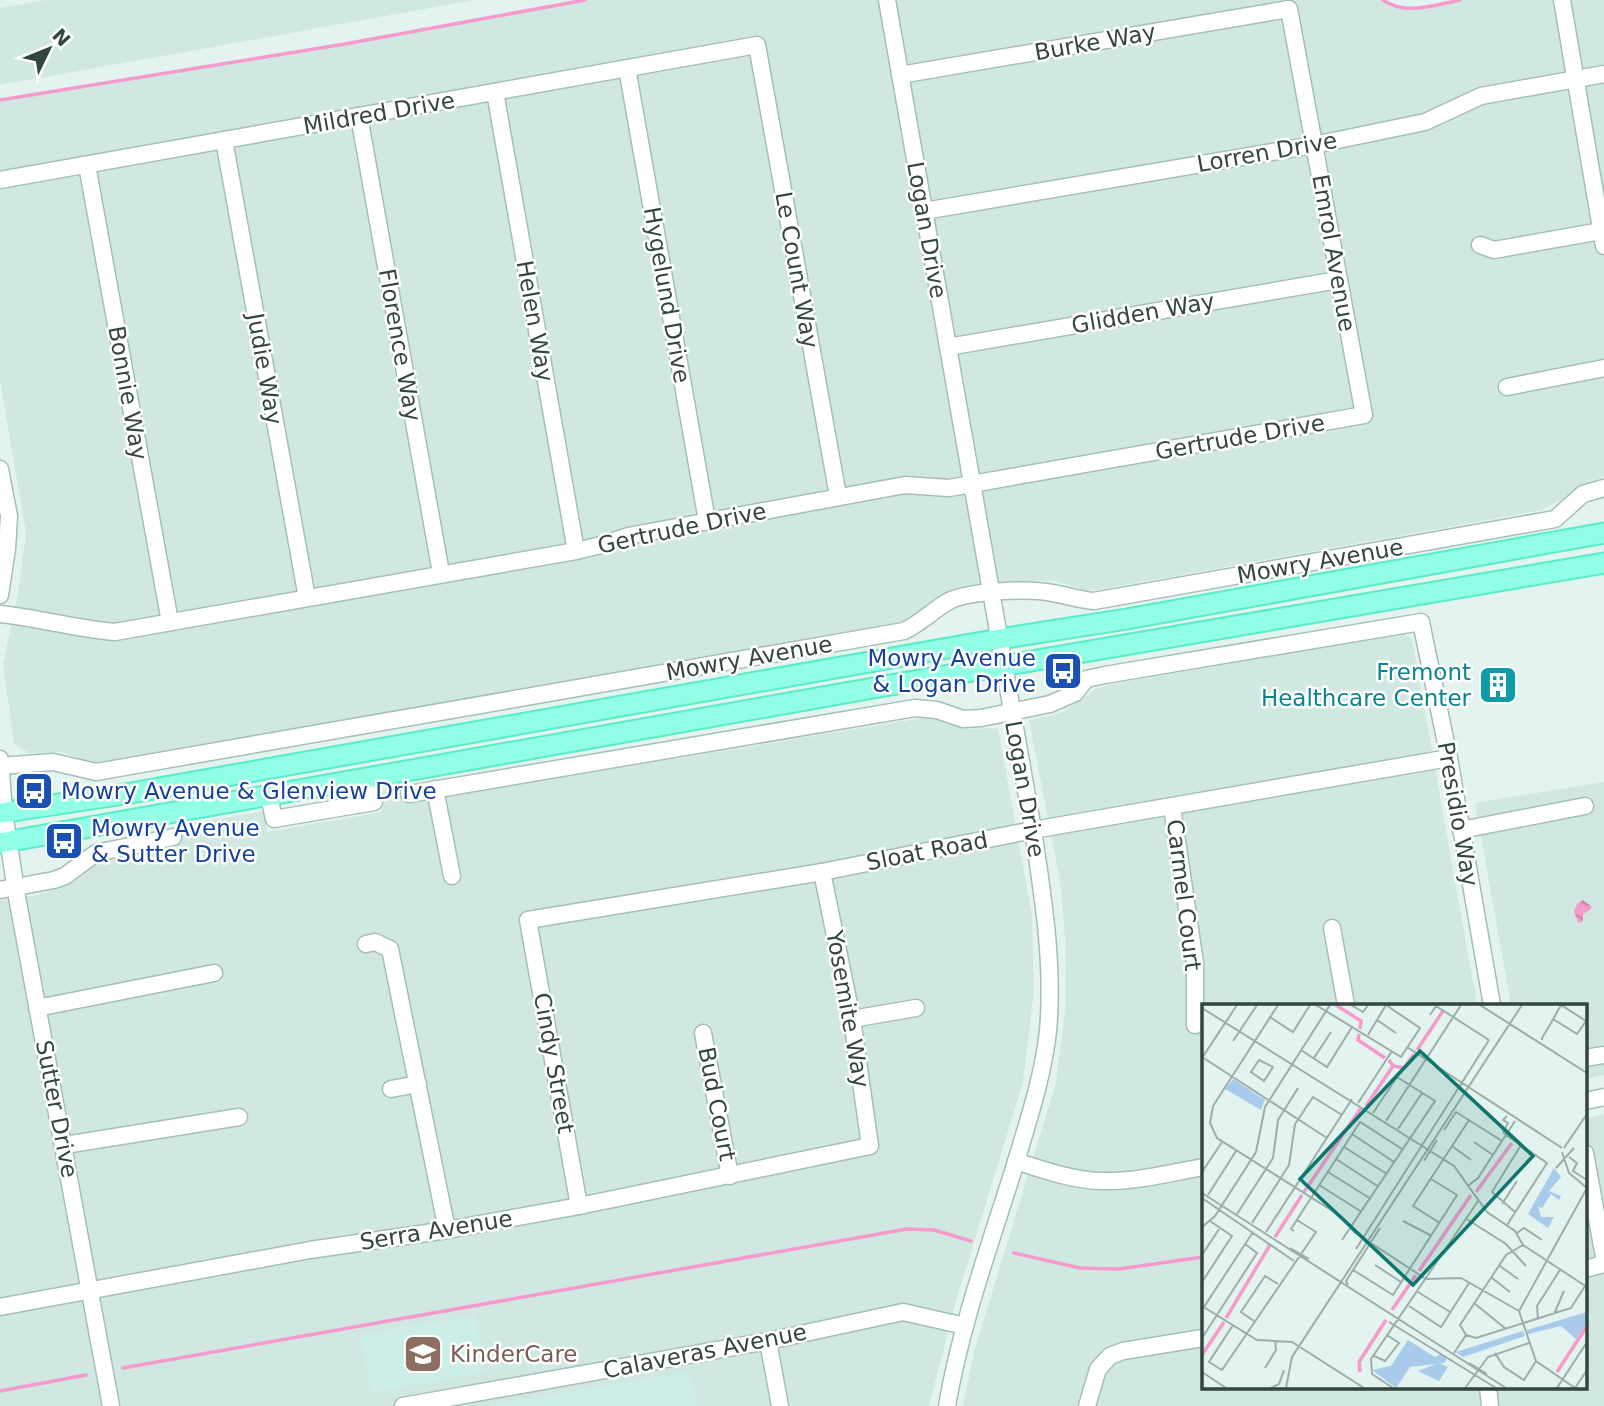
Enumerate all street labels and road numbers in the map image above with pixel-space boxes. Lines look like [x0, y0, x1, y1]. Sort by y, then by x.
street label: Burke Way [1032, 19, 1158, 65]
street label: Mildred Drive [301, 87, 457, 139]
street label: Lorren Drive [1195, 127, 1339, 177]
street label: Logan Drive [902, 160, 952, 300]
street label: Emrol Avenue [1307, 172, 1361, 334]
street label: Le Count Way [770, 190, 824, 350]
street label: Hygelund Drive [639, 205, 695, 385]
street label: Helen Way [512, 258, 558, 384]
street label: Florence Way [374, 267, 426, 423]
street label: Glidden Way [1069, 288, 1217, 338]
street label: Judie Way [242, 309, 288, 427]
street label: Bonnie Way [103, 324, 153, 462]
street label: Gertrude Drive [1153, 409, 1327, 465]
street label: Gertrude Drive [595, 497, 769, 559]
street label: Mowry Avenue [1235, 534, 1405, 588]
street label: Mowry Avenue [664, 631, 834, 685]
street label: Logan Drive [1000, 719, 1050, 859]
street label: Presidio Way [1432, 740, 1484, 888]
street label: Carmel Court [1162, 818, 1206, 972]
street label: Sloat Road [864, 826, 990, 876]
street label: Yosemite Way [821, 927, 875, 1090]
street label: Cindy Street [529, 991, 579, 1135]
street label: Sutter Drive [31, 1038, 83, 1180]
street label: Bud Court [693, 1045, 741, 1163]
street label: Serra Avenue [358, 1205, 514, 1255]
street label: Calaveras Avenue [601, 1319, 809, 1383]

